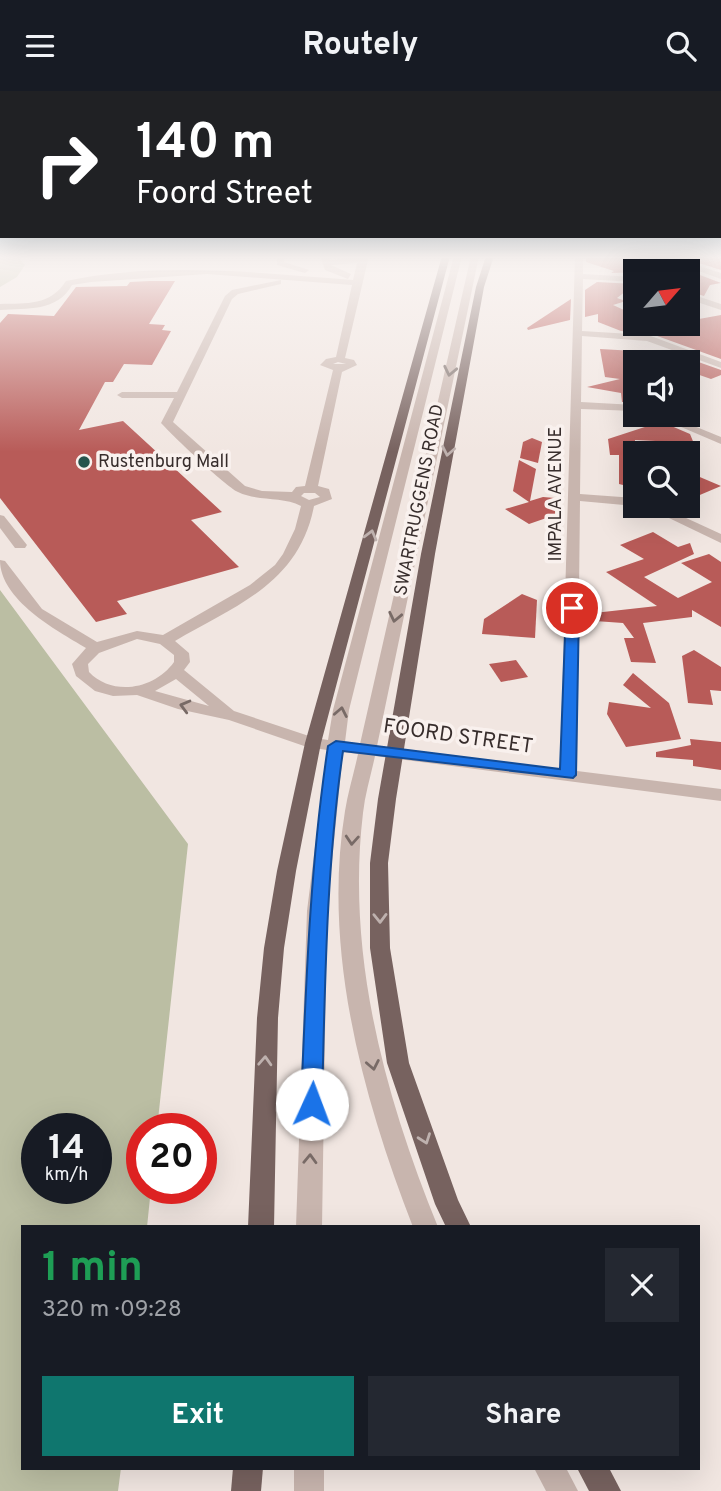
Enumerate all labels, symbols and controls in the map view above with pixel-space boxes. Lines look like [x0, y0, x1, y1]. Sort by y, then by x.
text: Routely [303, 26, 418, 66]
icon: menu [21, 27, 59, 65]
icon: search [662, 27, 700, 65]
text: 140 m [136, 114, 275, 176]
icon: right [21, 119, 112, 210]
text: Foord Street [136, 175, 313, 215]
north arrow [623, 259, 700, 336]
map controls [623, 259, 700, 518]
button: sound [623, 350, 700, 427]
one-way arrow [443, 365, 458, 377]
street label: SWARTRUGGENS ROAD [390, 402, 450, 598]
street label: IMPALA AVENUE [545, 427, 568, 561]
button: search [623, 441, 700, 518]
one-way arrow [442, 445, 457, 457]
place label: Rustenburg Mall [98, 451, 229, 474]
marker: Rustenburg Mall [76, 454, 92, 470]
one-way arrow [362, 529, 377, 541]
pin [542, 578, 602, 638]
icon: arrive [553, 589, 591, 627]
one-way arrow [389, 611, 404, 623]
one-way arrow [179, 699, 191, 714]
one-way arrow [333, 706, 348, 718]
street label: FOORD STREET [381, 713, 535, 761]
one-way arrow [345, 835, 360, 846]
one-way arrow [372, 913, 387, 924]
one-way arrow [257, 1055, 272, 1066]
one-way arrow [364, 1059, 379, 1071]
position arrow [275, 1067, 349, 1141]
speed limit sign: 20 [126, 1113, 217, 1204]
text: 14 [48, 1127, 85, 1171]
one-way arrow [416, 1133, 430, 1145]
one-way arrow [303, 1153, 318, 1164]
text: km/h [45, 1164, 88, 1187]
text: 1 min [42, 1243, 143, 1296]
button: close [605, 1248, 679, 1322]
text: 320 m · 09:28 [42, 1296, 182, 1325]
button: Exit [42, 1376, 354, 1456]
button: Share [368, 1376, 679, 1456]

